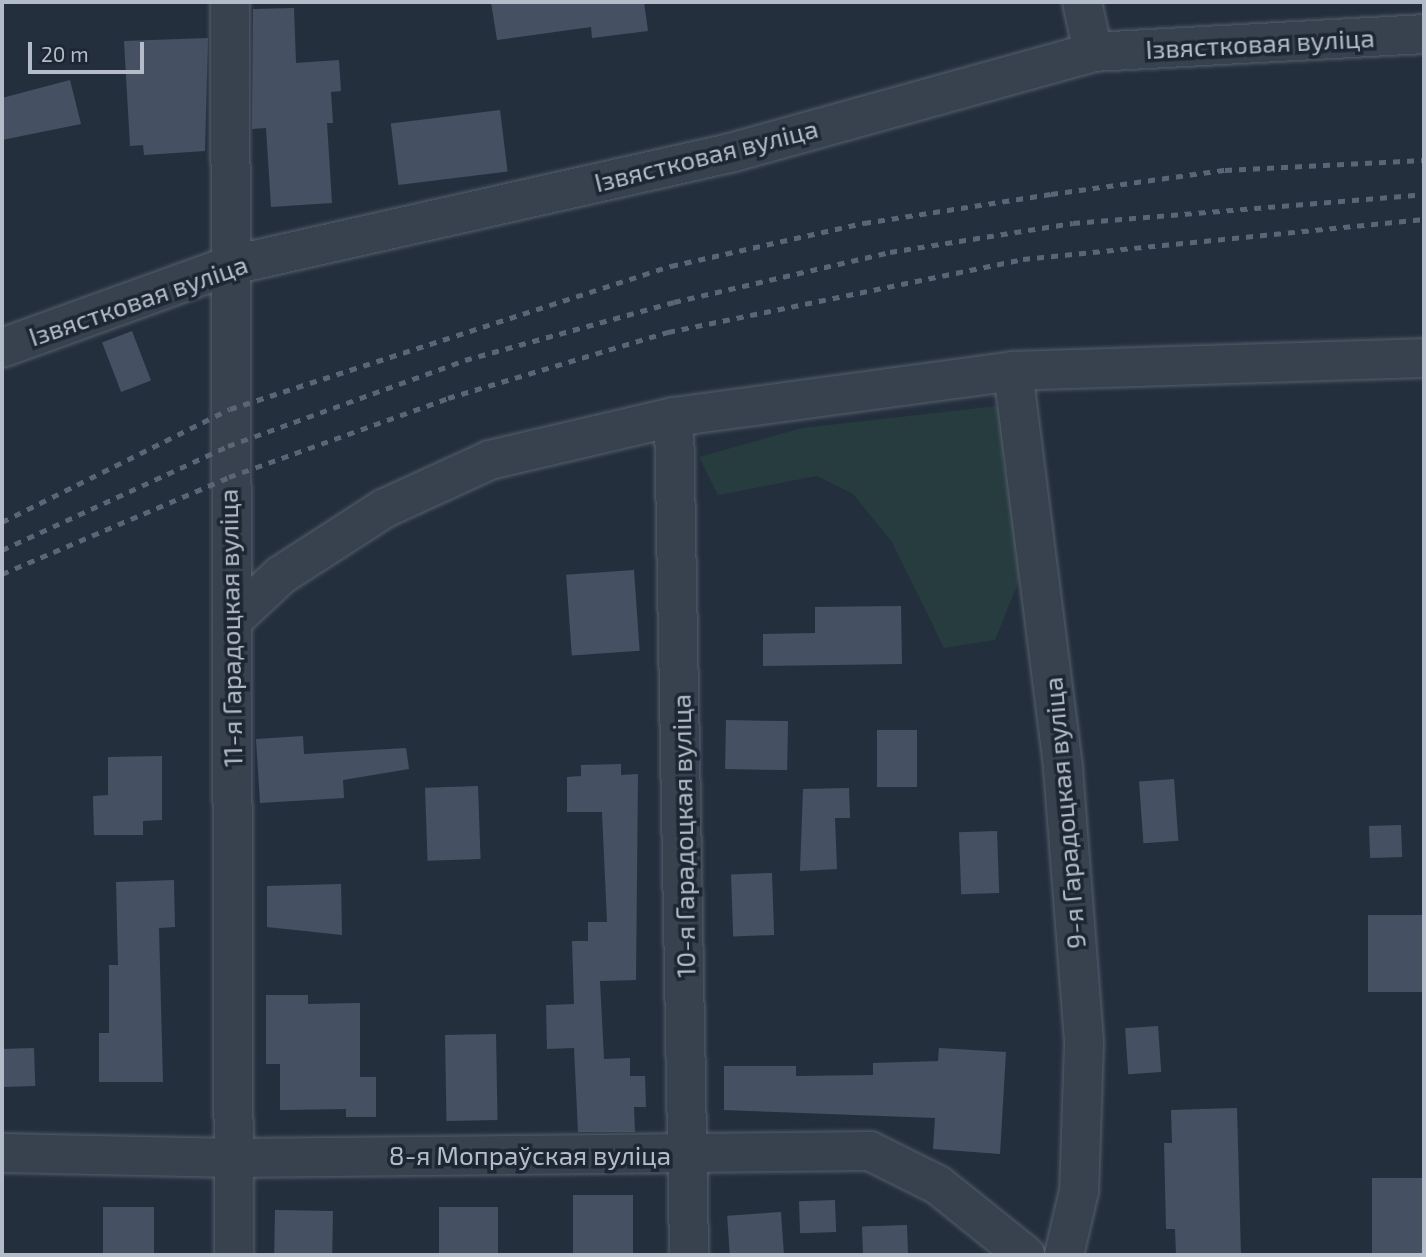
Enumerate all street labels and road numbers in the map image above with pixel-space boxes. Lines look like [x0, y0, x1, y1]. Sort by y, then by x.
street label: Ізвястковая вуліца [1145, 21, 1375, 65]
street label: Ізвястковая вуліца [591, 112, 821, 198]
street label: Ізвястковая вуліца [25, 248, 251, 352]
street label: 11-я Гарадоцкая вуліца [212, 489, 248, 767]
street label: 9-я Гарадоцкая вуліца [1037, 676, 1091, 950]
street label: 10-я Гарадоцкая вуліца [665, 694, 701, 978]
street label: 8-я Мопраўская вуліца [389, 1139, 671, 1171]

